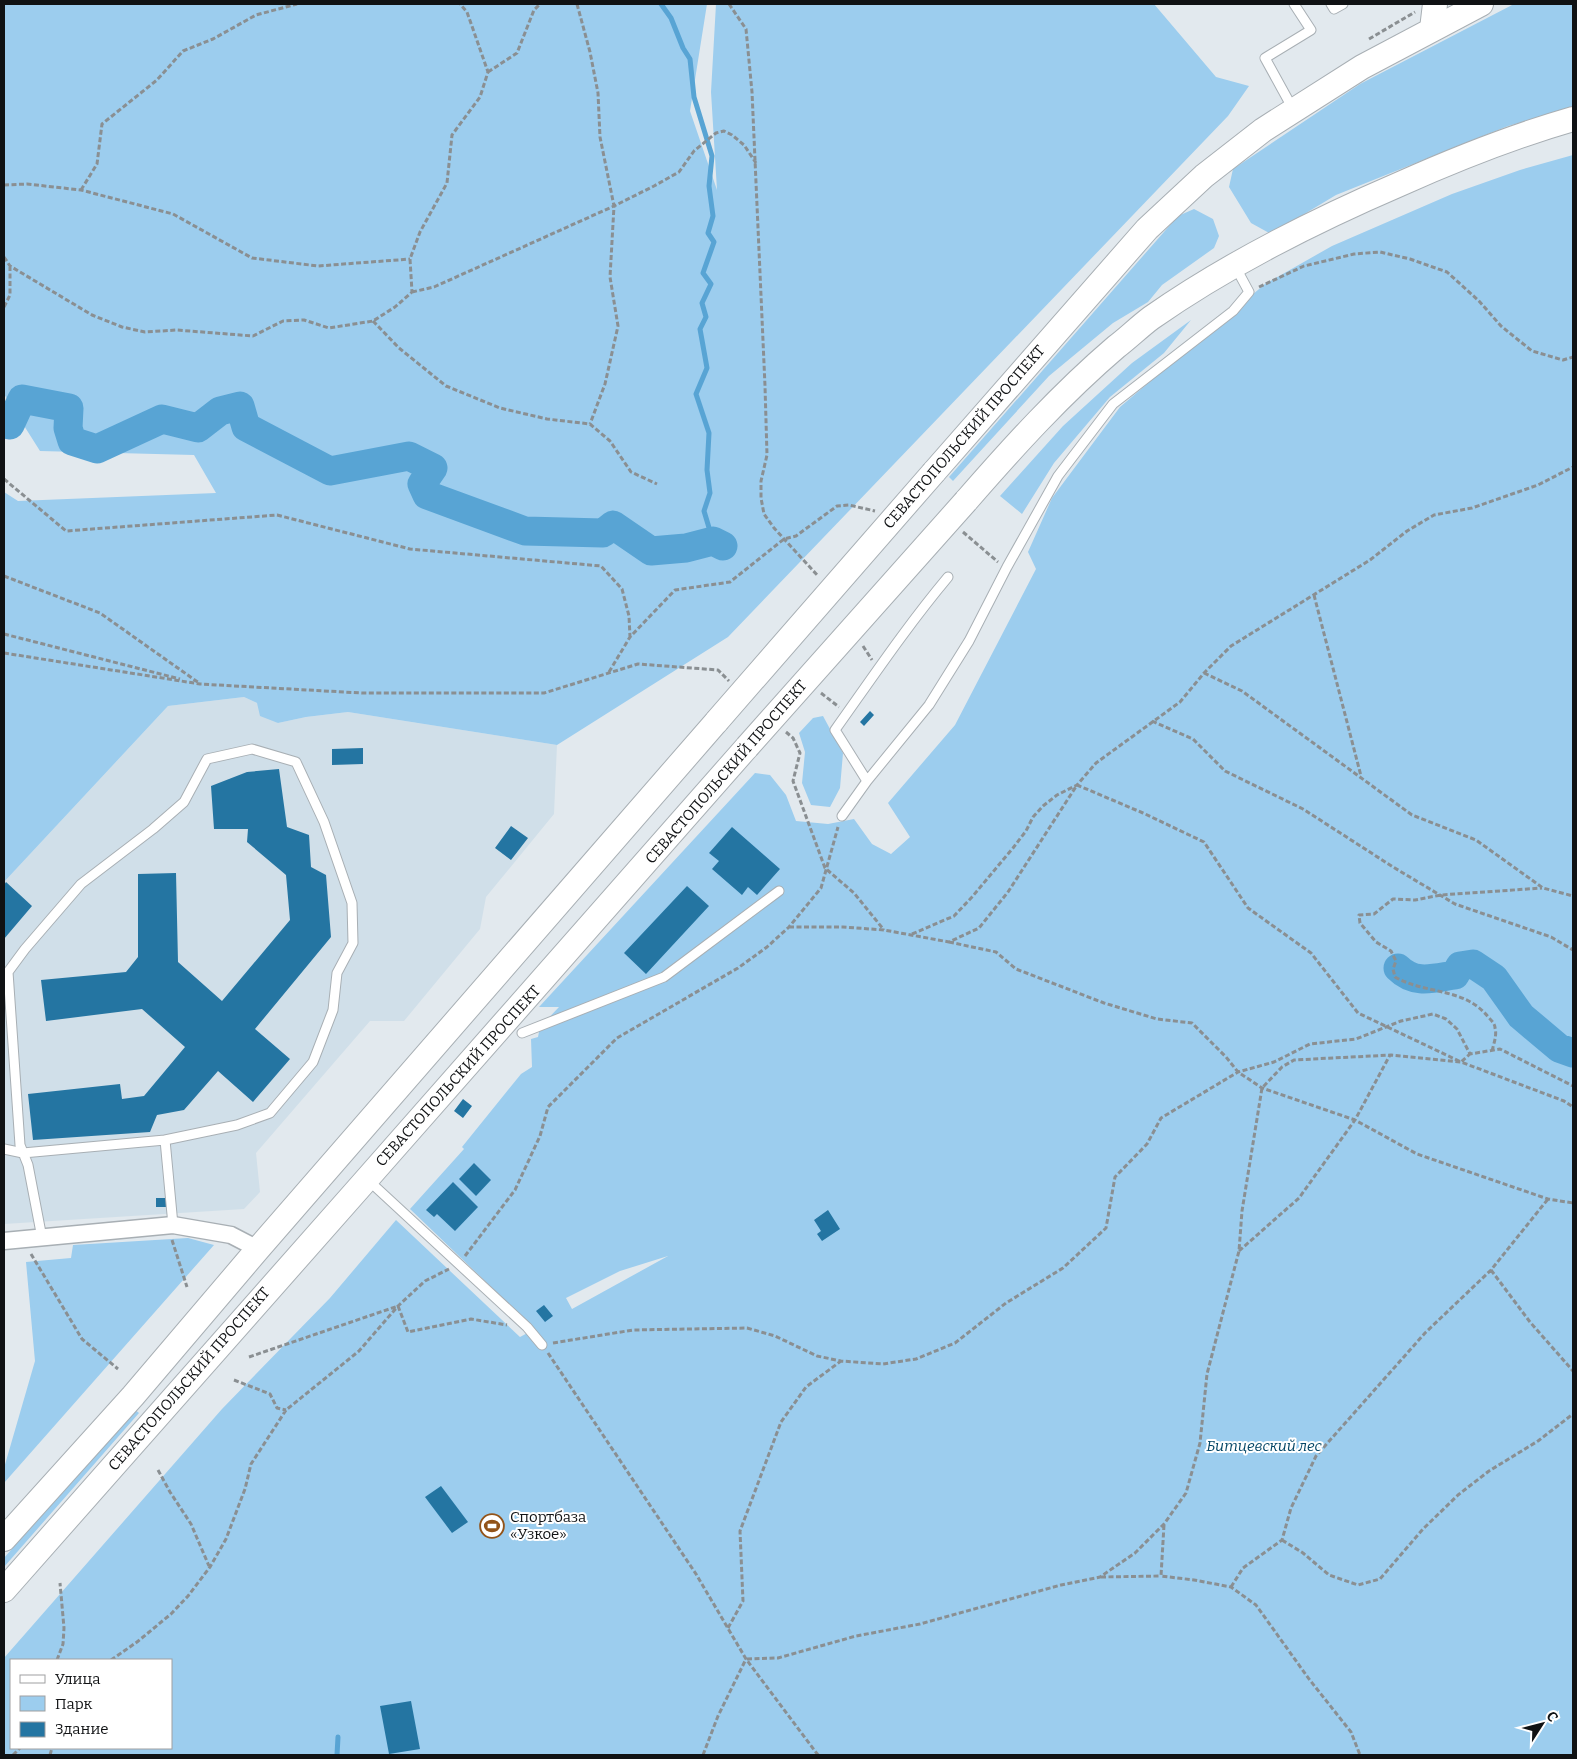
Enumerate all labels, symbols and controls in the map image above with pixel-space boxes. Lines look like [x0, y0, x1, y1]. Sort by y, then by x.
street label: СЕВАСТОПОЛЬСКИЙ ПРОСПЕКТ [879, 341, 1049, 532]
street label: СЕВАСТОПОЛЬСКИЙ ПРОСПЕКТ [641, 676, 811, 867]
street label: СЕВАСТОПОЛЬСКИЙ ПРОСПЕКТ [372, 982, 544, 1170]
street label: СЕВАСТОПОЛЬСКИЙ ПРОСПЕКТ [104, 1283, 274, 1474]
park label: Битцевский лес [1206, 1437, 1323, 1455]
place label: Спортбаза «Узкое» [510, 1508, 586, 1543]
sports icon: Спортбаза «Узкое» [479, 1513, 505, 1539]
legend [10, 1659, 172, 1749]
text: Улица [55, 1670, 101, 1688]
text: Парк [55, 1695, 93, 1713]
north arrow [1517, 1699, 1567, 1749]
text: С [1543, 1708, 1562, 1725]
text: Здание [55, 1720, 109, 1738]

